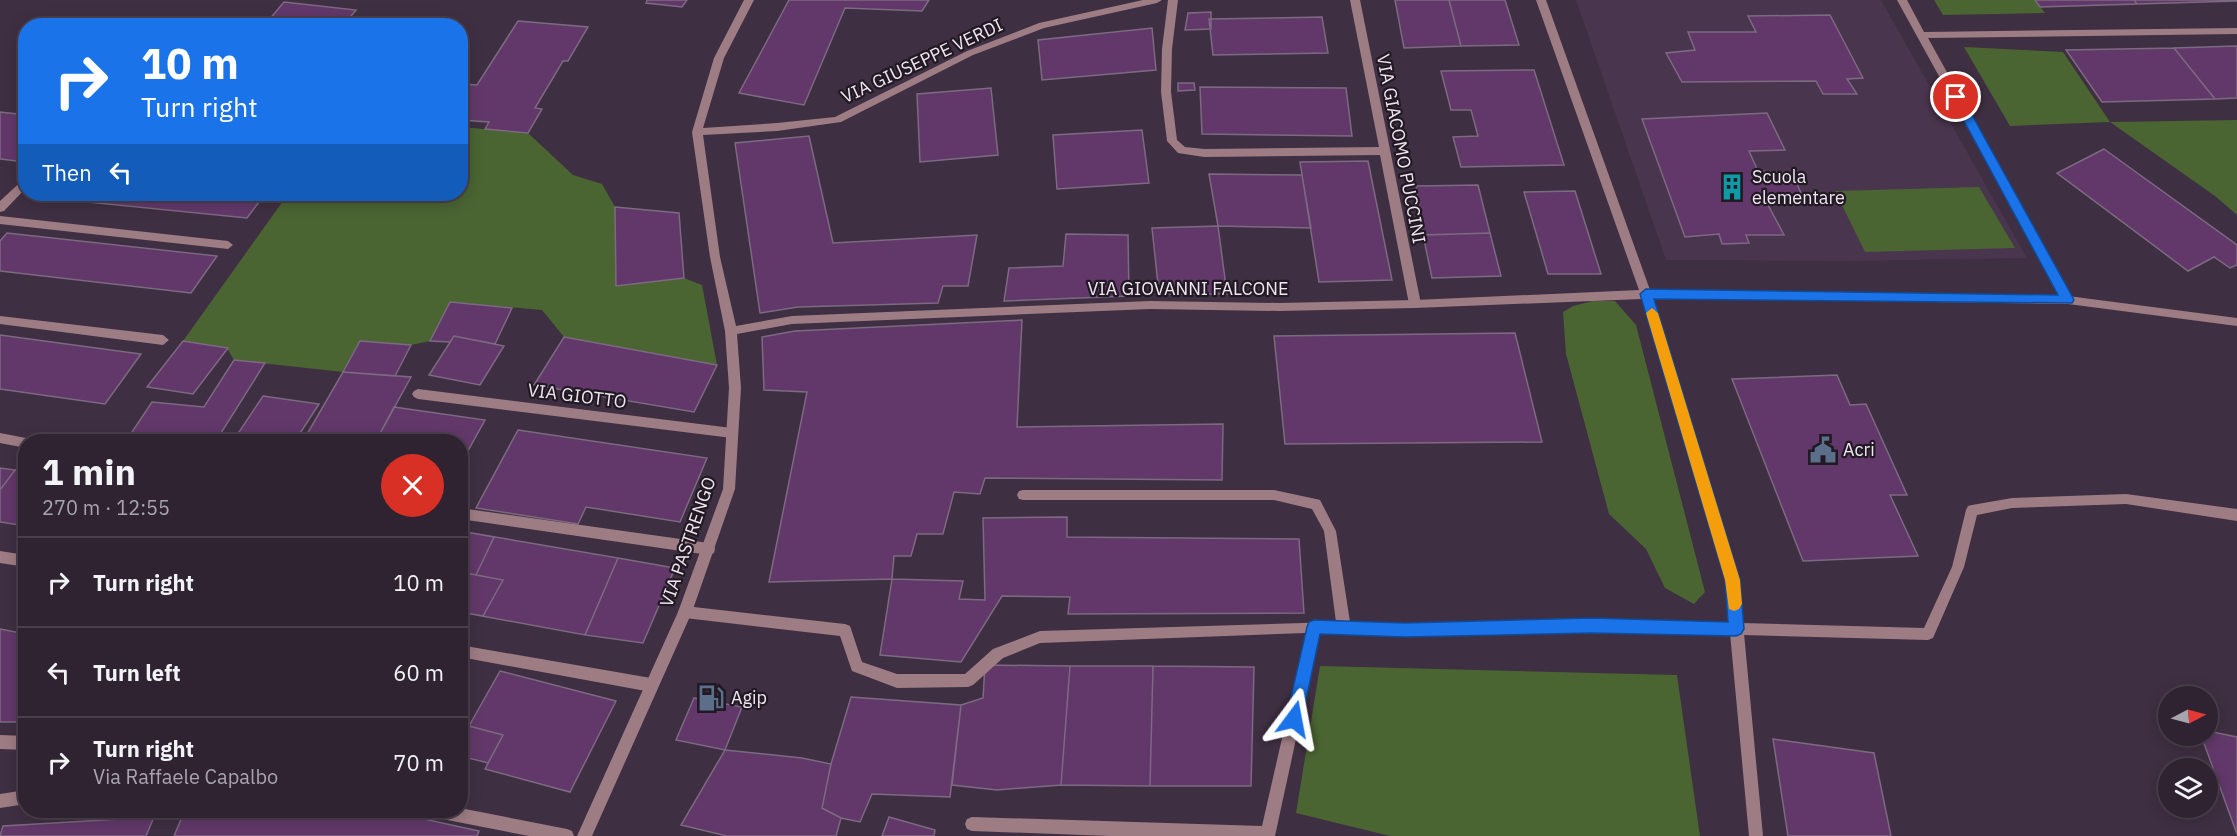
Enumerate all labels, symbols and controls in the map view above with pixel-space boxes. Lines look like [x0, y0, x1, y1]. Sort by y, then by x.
street label: VIA GIUSEPPE VERDI [837, 13, 1006, 108]
text: 10 m [141, 36, 239, 91]
icon: right [42, 42, 120, 120]
street label: VIA GIACOMO PUCCINI [1372, 52, 1431, 246]
pin [1930, 71, 1981, 122]
icon: arrive [1939, 80, 1972, 113]
text: Turn right [141, 89, 258, 124]
icon: left [104, 156, 137, 189]
text: Then [42, 158, 92, 187]
place label: Scuola elementare [1752, 165, 1845, 209]
building icon: Scuola elementare [1717, 172, 1747, 202]
street label: VIA GIOVANNI FALCONE [1087, 277, 1289, 300]
street label: VIA GIOTTO [526, 378, 628, 413]
public building icon: Acri [1808, 435, 1838, 465]
place label: Acri [1843, 438, 1875, 461]
text: 1 min [42, 448, 136, 495]
button: close [381, 454, 444, 517]
street label: VIA PASTRENGO [654, 474, 721, 610]
text: 270 m · 12:55 [42, 494, 170, 521]
icon: right [42, 566, 75, 599]
text: Turn right [93, 568, 194, 597]
text: 10 m [393, 568, 444, 597]
icon: left [42, 656, 75, 689]
text: Turn left [93, 658, 181, 687]
text: 60 m [393, 658, 444, 687]
fuel station icon: Agip [696, 683, 726, 713]
place label: Agip [731, 686, 767, 709]
north arrow [2158, 686, 2218, 746]
map controls [2158, 686, 2218, 818]
position arrow [1262, 687, 1326, 751]
text: Turn right [93, 734, 194, 763]
icon: right [42, 746, 75, 779]
text: 70 m [393, 748, 444, 777]
button: layers [2158, 758, 2218, 818]
text: Via Raffaele Capalbo [93, 763, 278, 790]

